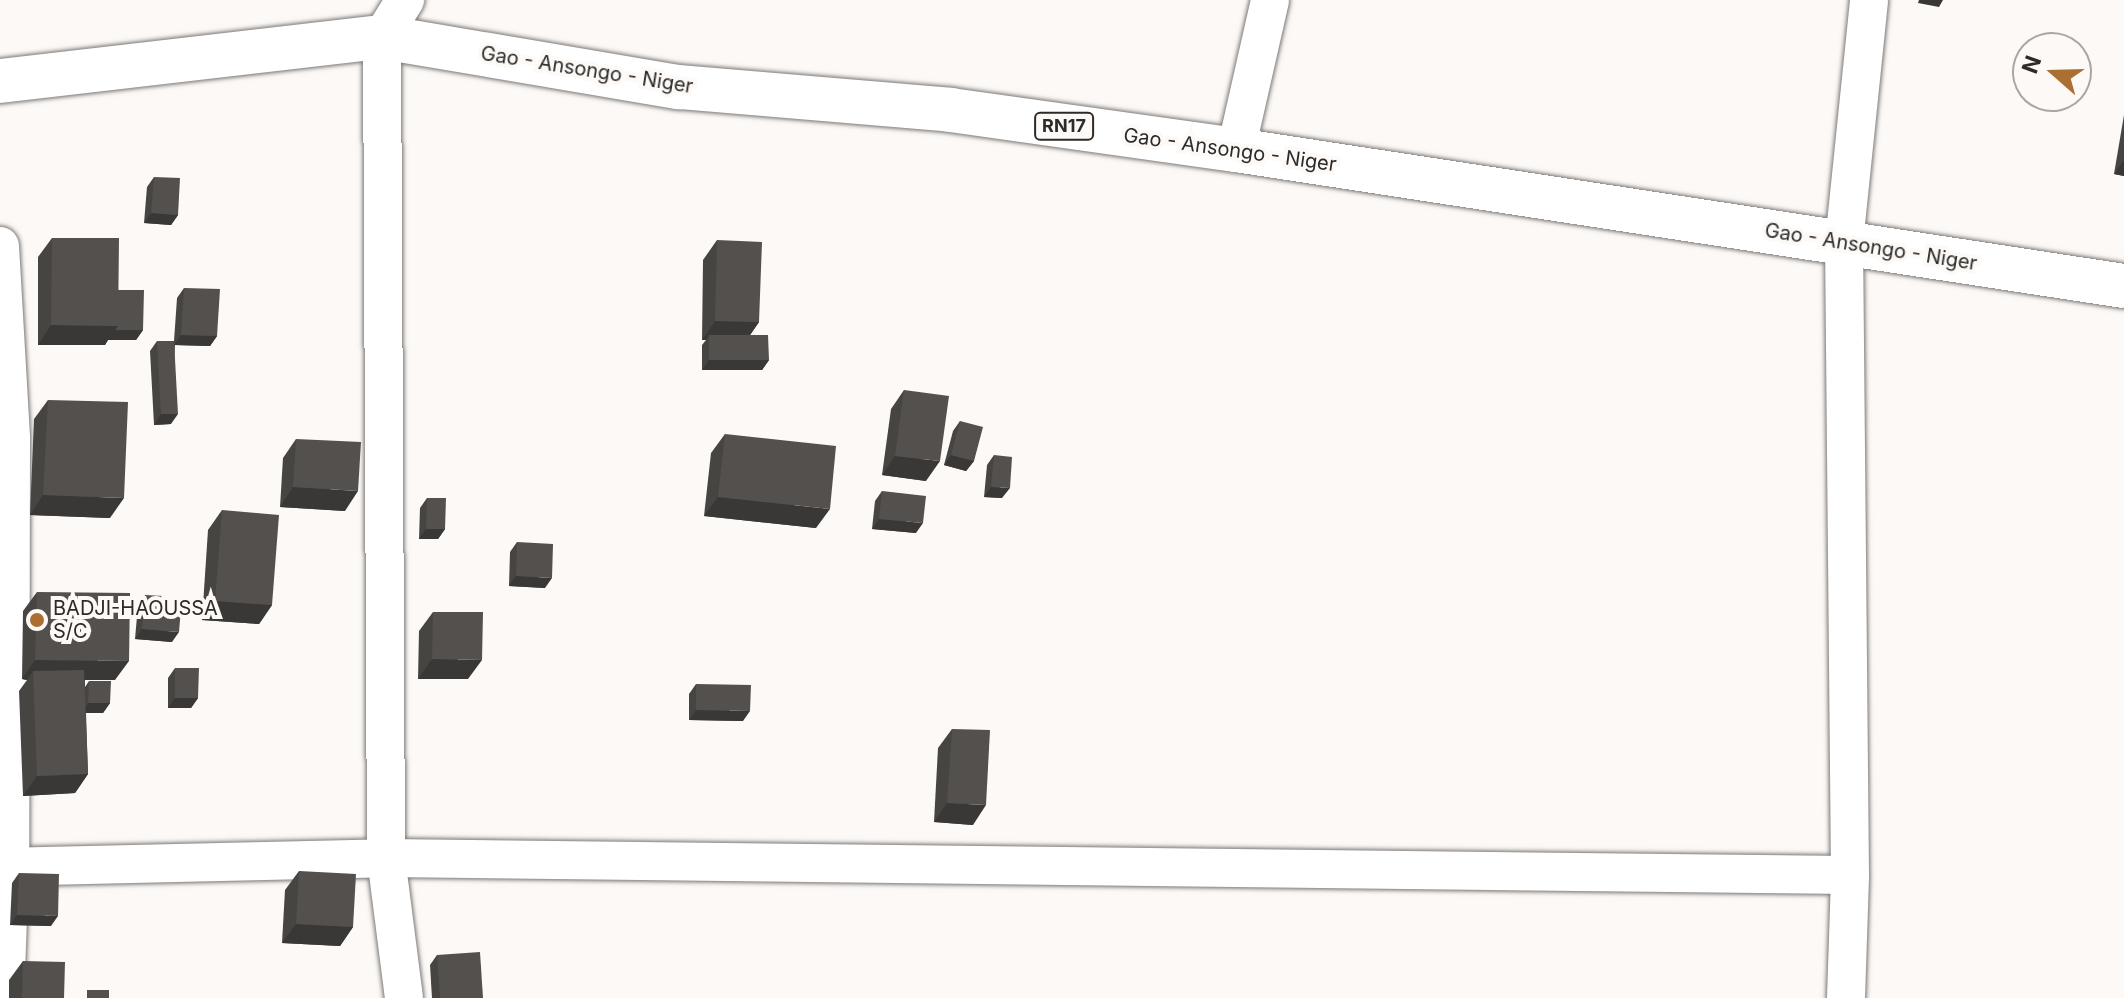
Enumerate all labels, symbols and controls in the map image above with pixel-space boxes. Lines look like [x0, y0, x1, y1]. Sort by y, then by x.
north arrow [2012, 32, 2092, 112]
street label: Gao - Ansongo - Niger [479, 41, 695, 99]
text: N [2016, 52, 2046, 77]
road number: RN17 [1034, 112, 1094, 140]
street label: Gao - Ansongo - Niger [1122, 123, 1338, 177]
street label: Gao - Ansongo - Niger [1763, 218, 1979, 276]
place label: BADJI-HAOUSSA S/C [53, 596, 218, 643]
marker: BADJI-HAOUSSA S/C [28, 611, 46, 629]

